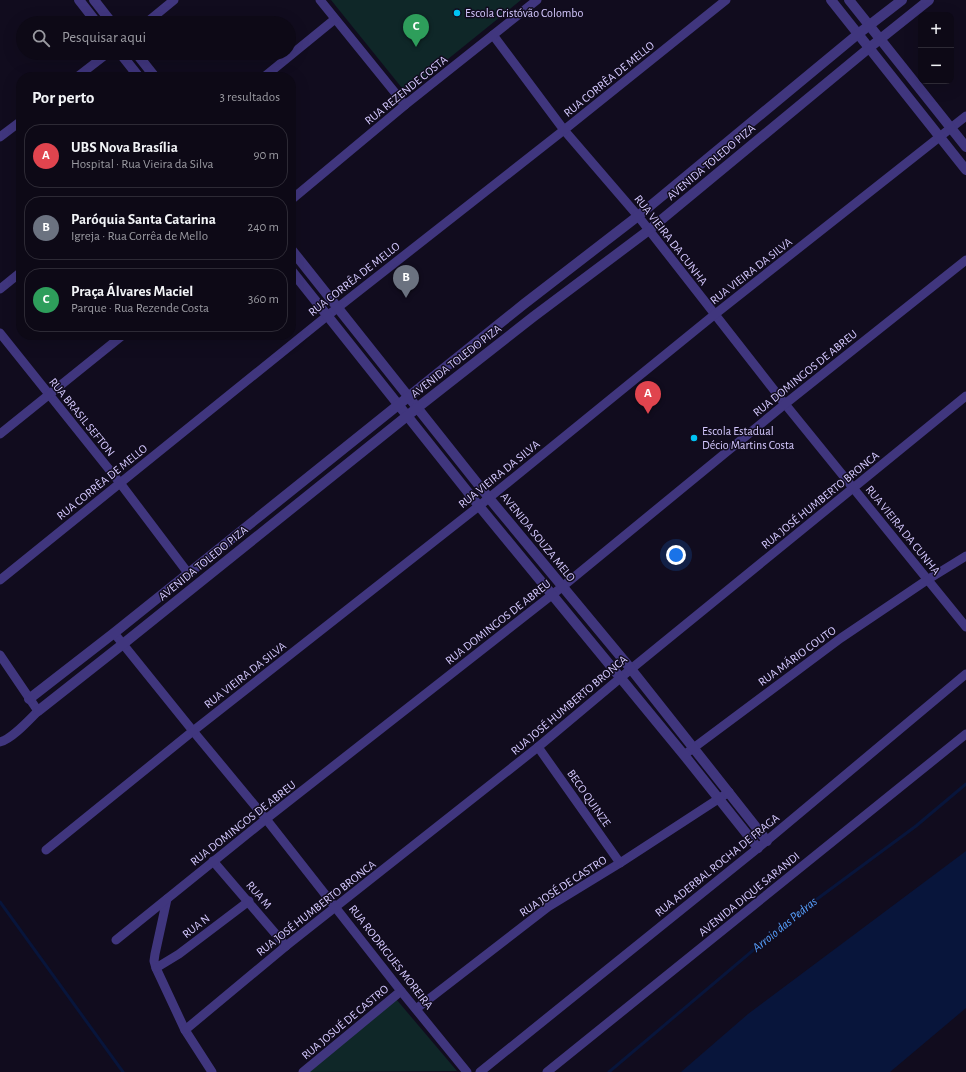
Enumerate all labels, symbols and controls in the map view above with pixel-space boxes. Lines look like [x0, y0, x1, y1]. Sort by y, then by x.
place label: Escola Cristóvão Colombo [465, 7, 584, 19]
marker: Escola Cristóvão Colombo [452, 8, 462, 18]
map controls [918, 12, 954, 84]
button: + [918, 12, 954, 48]
pin: C [403, 14, 429, 47]
search box [16, 16, 296, 60]
icon: search [30, 27, 52, 49]
text: Pesquisar aqui [62, 30, 146, 45]
street label: RUA CORRÊA DE MELLO [561, 38, 657, 119]
button: − [918, 48, 954, 84]
street label: RUA REZENDE COSTA [362, 53, 450, 127]
text: Por perto [32, 89, 95, 106]
text: 3 resultados [220, 91, 280, 104]
street label: AVENIDA TOLEDO PIZA [665, 122, 757, 202]
text: UBS Nova Brasília [71, 140, 178, 155]
text: A [42, 149, 50, 162]
text: 90 m [253, 149, 279, 162]
text: Hospital · Rua Vieira da Silva [71, 158, 213, 171]
street label: RUA VIEIRA DA CUNHA [632, 193, 710, 287]
text: Paróquia Santa Catarina [71, 212, 216, 227]
text: B [42, 221, 50, 234]
text: 240 m [247, 221, 279, 234]
text: Igreja · Rua Corrêa de Mello [71, 230, 208, 243]
street label: RUA VIEIRA DA SILVA [708, 235, 794, 307]
street label: RUA CORRÊA DE MELLO [305, 239, 402, 318]
pin: B [393, 265, 419, 298]
text: Praça Álvares Maciel [71, 284, 193, 299]
text: C [43, 293, 49, 306]
text: 360 m [248, 293, 279, 306]
text: Parque · Rua Rezende Costa [71, 302, 209, 315]
street label: AVENIDA TOLEDO PIZA [409, 322, 503, 400]
street label: RUA DOMINGOS DE ABREU [751, 327, 859, 419]
street label: RUA BRASIL SEFTON [47, 376, 117, 458]
pin: A [635, 381, 661, 414]
place label: Escola Estadual Décio Martins Costa [702, 425, 795, 451]
marker: Escola Estadual Décio Martins Costa [689, 433, 699, 443]
street label: RUA VIEIRA DA SILVA [456, 438, 542, 510]
street label: RUA CORRÊA DE MELLO [54, 441, 150, 522]
street label: RUA JOSÉ HUMBERTO BRONCA [758, 448, 881, 551]
street label: RUA VIEIRA DA CUNHA [863, 483, 943, 577]
street label: AVENIDA SOUZA MELO [499, 490, 578, 584]
street label: AVENIDA TOLEDO PIZA [156, 523, 250, 603]
your location [666, 545, 686, 565]
street label: RUA DOMINGOS DE ABREU [443, 577, 553, 667]
street label: RUA MÁRIO COUTO [755, 623, 838, 688]
street label: RUA VIEIRA DA SILVA [202, 639, 288, 711]
street label: RUA JOSÉ HUMBERTO BRONCA [508, 652, 629, 757]
street label: BECO QUINZE [564, 767, 613, 829]
street label: RUA DOMINGOS DE ABREU [188, 778, 298, 868]
street label: RUA ADERBAL ROCHA DE FRAGA [653, 811, 781, 919]
street label: AVENIDA DIQUE SARANDI [696, 850, 802, 939]
street label: RUA JOSÉ DE CASTRO [517, 852, 609, 919]
street label: RUA JOSÉ HUMBERTO BRONCA [254, 857, 378, 958]
street label: RUA M [244, 879, 274, 911]
water label: Arroio das Pedras [749, 895, 820, 956]
street label: RUA RODRIGUES MOREIRA [347, 903, 435, 1011]
street label: RUA N [180, 912, 212, 940]
street label: RUA JOSUÉ DE CASTRO [299, 981, 391, 1062]

